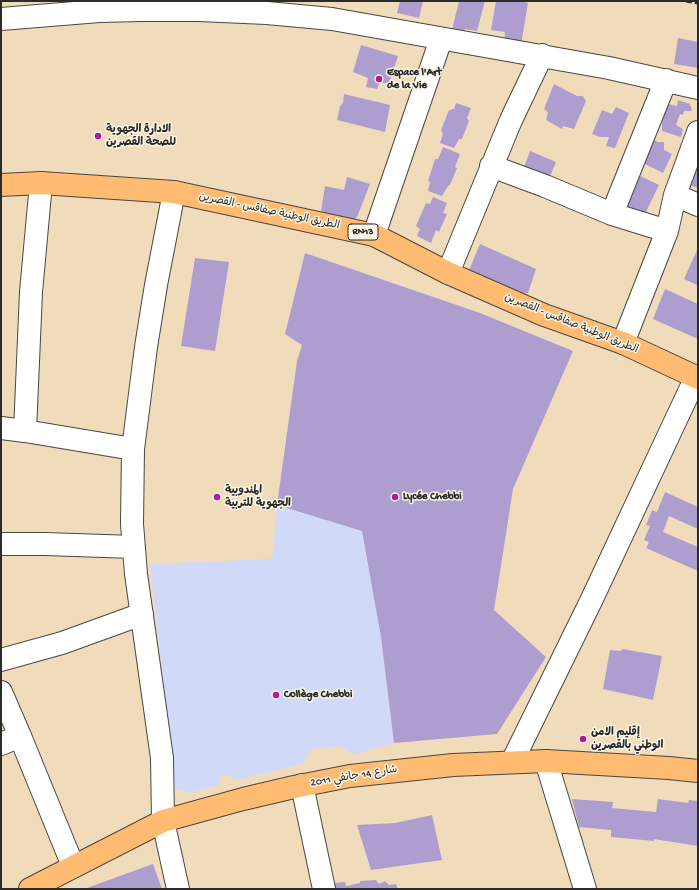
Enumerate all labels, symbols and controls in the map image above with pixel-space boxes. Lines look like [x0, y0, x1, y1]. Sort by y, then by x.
place label: Espace l'Art de la Vie [387, 66, 442, 92]
marker: Espace l'Art de la Vie [374, 74, 384, 84]
place label: الادارة الجهوية للصحة القصرين [106, 123, 176, 149]
marker: الادارة الجهوية للصحة القصرين [93, 131, 103, 141]
street label: الطريق الوطنية صفاقس - القصرين [197, 191, 341, 233]
road number: RN13 [348, 224, 378, 240]
street label: الطريق الوطنية صفاقس - القصرين [502, 291, 640, 357]
place label: المندوبية الجهوية للتربية [225, 484, 291, 510]
place label: Lycée Chebbi [403, 490, 462, 504]
marker: المندوبية الجهوية للتربية [212, 492, 222, 502]
marker: Lycée Chebbi [390, 492, 400, 502]
place label: Collège Chebbi [284, 688, 352, 702]
marker: Collège Chebbi [271, 690, 281, 700]
place label: إقليم الامن الوطني بالقصرين [591, 726, 663, 752]
marker: إقليم الامن الوطني بالقصرين [578, 734, 588, 744]
street label: شارع 14 جانفي 2011 [310, 764, 398, 790]

